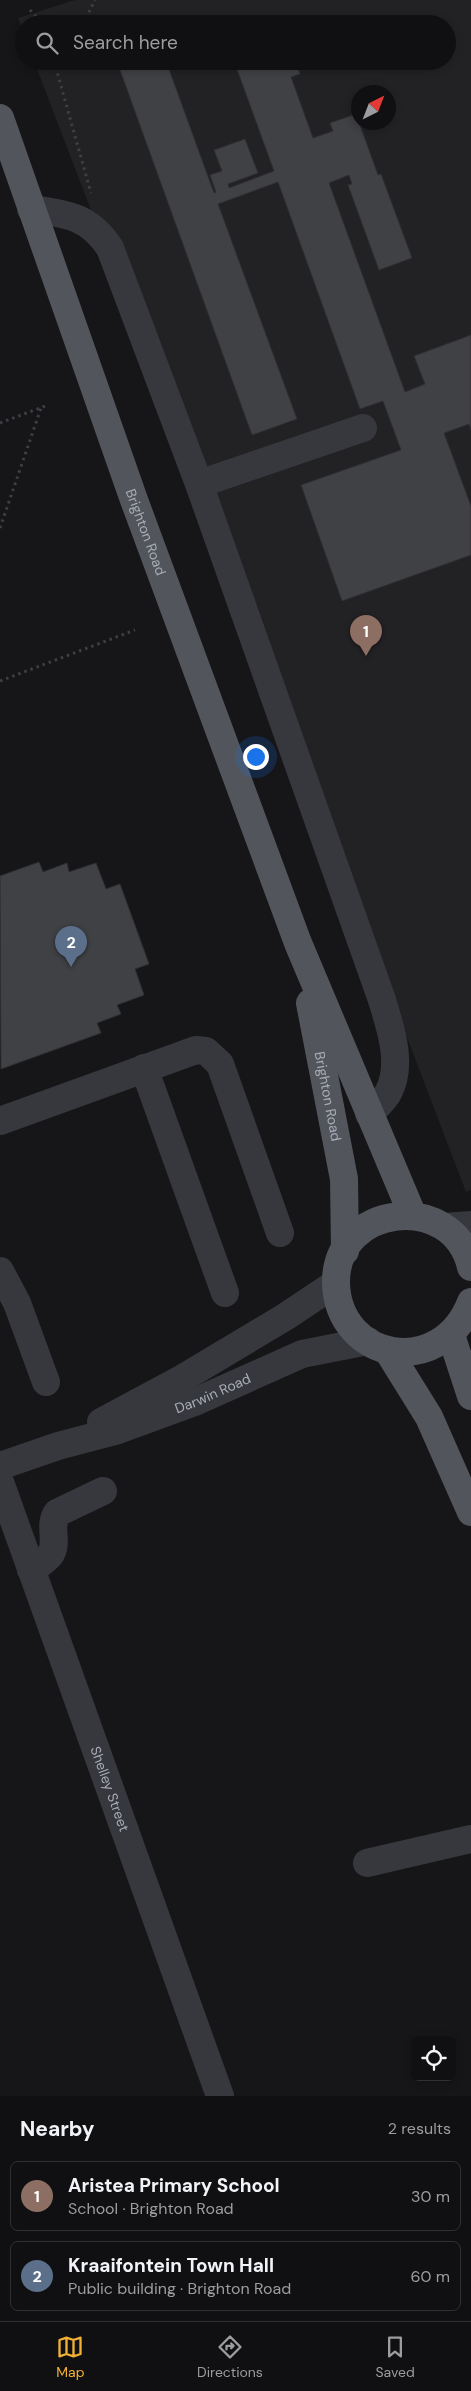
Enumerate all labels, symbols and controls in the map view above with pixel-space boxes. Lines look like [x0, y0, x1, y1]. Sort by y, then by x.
search box [15, 15, 456, 70]
icon: search [33, 29, 61, 57]
text: Search here [73, 30, 178, 55]
north arrow [351, 85, 396, 130]
street label: Brighton Road [122, 486, 170, 578]
pin: 1 [350, 615, 382, 656]
your location [243, 744, 269, 770]
pin: 2 [55, 926, 87, 967]
street label: Brighton Road [311, 1050, 345, 1143]
street label: Darwin Road [172, 1369, 253, 1417]
street label: Shelley Street [86, 1744, 134, 1834]
map controls [411, 2036, 456, 2081]
button: locate [411, 2036, 456, 2081]
text: Nearby [20, 2115, 94, 2143]
text: 2 results [388, 2118, 451, 2139]
text: Aristea Primary School [68, 2173, 280, 2198]
text: 1 [34, 2186, 40, 2207]
text: 30 m [411, 2186, 450, 2207]
text: School · Brighton Road [68, 2198, 234, 2219]
text: Kraaifontein Town Hall [68, 2253, 274, 2278]
text: 2 [32, 2266, 42, 2287]
text: 60 m [410, 2266, 450, 2287]
text: Public building · Brighton Road [68, 2278, 291, 2299]
tab: Map [56, 2333, 84, 2381]
tab: Directions [197, 2333, 263, 2381]
tab: Saved [375, 2333, 415, 2381]

